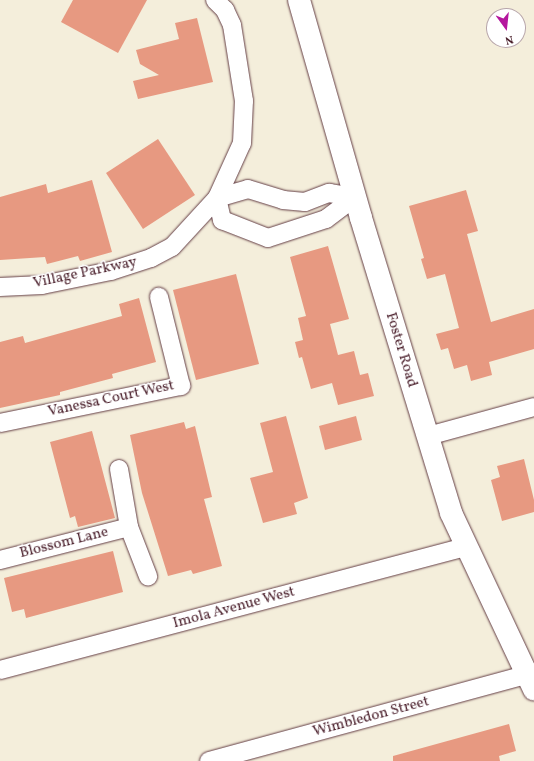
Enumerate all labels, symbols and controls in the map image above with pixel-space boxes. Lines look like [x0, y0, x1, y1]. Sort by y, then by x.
north arrow [486, 8, 526, 48]
text: N [503, 31, 515, 47]
street label: Village Parkway [31, 253, 139, 293]
street label: Foster Road [381, 310, 421, 390]
street label: Vanessa Court West [46, 377, 176, 421]
street label: Blossom Lane [18, 523, 110, 563]
street label: Imola Avenue West [171, 583, 297, 633]
street label: Wimbledon Street [311, 693, 431, 741]

